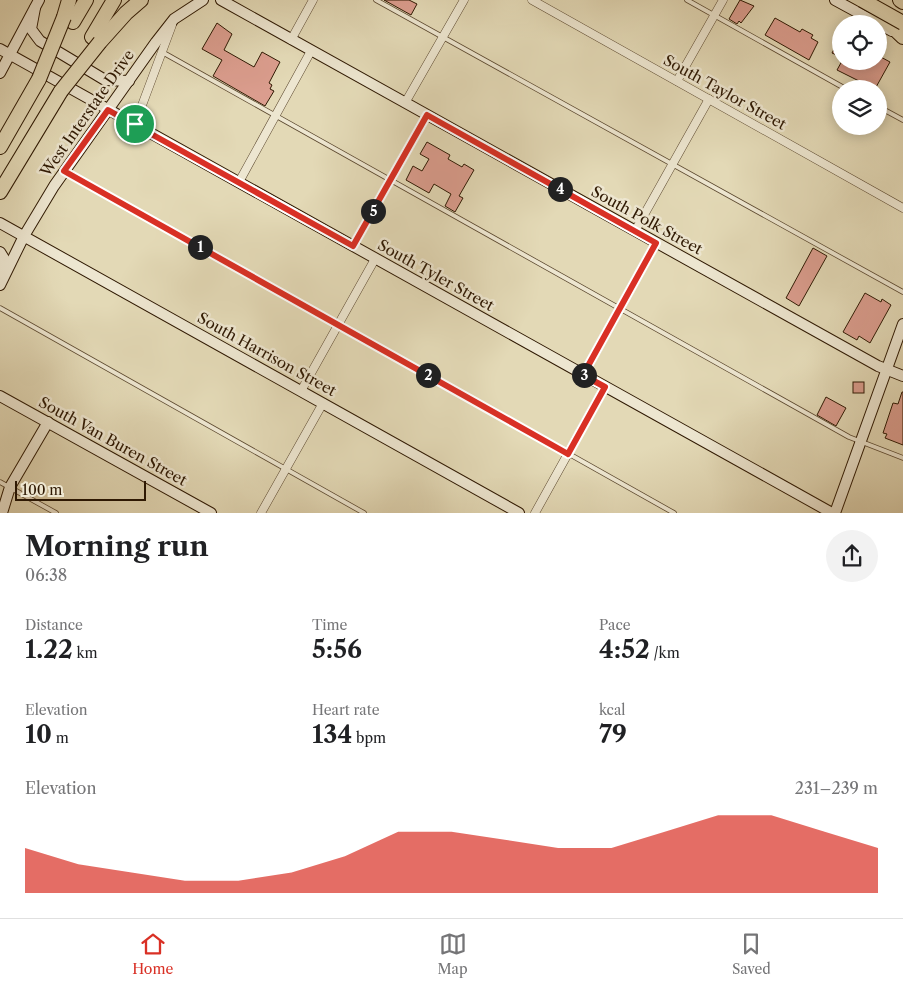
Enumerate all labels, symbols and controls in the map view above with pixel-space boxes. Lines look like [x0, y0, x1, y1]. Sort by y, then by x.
map controls [832, 15, 887, 135]
button: locate [832, 15, 887, 70]
street label: West Interstate Drive [35, 46, 138, 181]
street label: South Taylor Street [660, 50, 790, 134]
button: layers [832, 80, 887, 135]
pin [114, 103, 156, 145]
icon: arrive [121, 110, 149, 138]
pin: 4 [548, 176, 572, 202]
text: 4 [556, 180, 565, 198]
street label: South Polk Street [588, 182, 707, 259]
pin: 5 [360, 198, 386, 224]
text: 5 [370, 202, 377, 220]
pin: 1 [188, 234, 212, 260]
street label: South Tyler Street [375, 235, 498, 315]
text: 1 [197, 238, 204, 256]
street label: South Harrison Street [194, 308, 340, 400]
pin: 2 [416, 362, 440, 388]
pin: 3 [572, 362, 596, 388]
text: 2 [424, 366, 433, 384]
text: 3 [581, 366, 588, 384]
street label: South Van Buren Street [36, 392, 191, 490]
scale bar [15, 478, 146, 501]
text: 100 m [22, 481, 62, 499]
text: Morning run [25, 529, 209, 563]
button: share [826, 530, 878, 582]
text: 06:38 [25, 565, 67, 585]
text: Distance [25, 616, 83, 634]
text: Time [312, 616, 347, 634]
text: Pace [599, 616, 631, 634]
text: 1.22 [25, 634, 73, 665]
text: 5:56 [312, 634, 362, 665]
text: 4:52 [599, 634, 650, 665]
text: km [73, 644, 98, 662]
text: /km [650, 644, 680, 662]
text: Elevation [25, 701, 88, 719]
text: Heart rate [312, 701, 379, 719]
text: kcal [599, 701, 625, 719]
text: 10 [25, 719, 52, 750]
text: 134 [312, 719, 352, 750]
text: 79 [599, 719, 627, 750]
text: m [52, 729, 69, 747]
text: bpm [352, 729, 386, 747]
text: Elevation [25, 778, 96, 798]
text: 231–239 m [795, 778, 878, 798]
tab: Home [132, 930, 173, 978]
tab: Map [438, 930, 468, 978]
tab: Saved [732, 930, 771, 978]

